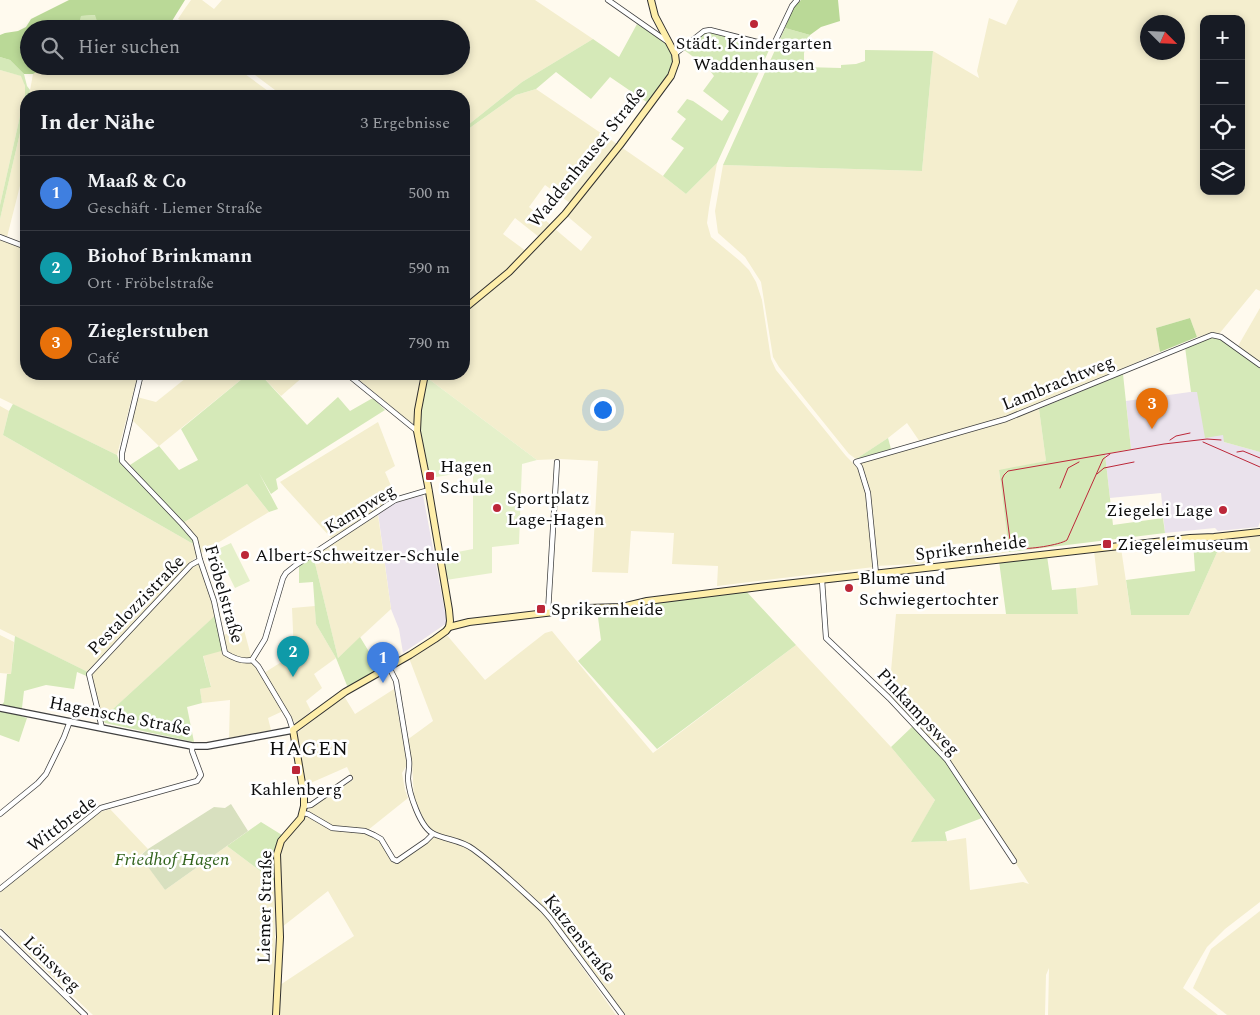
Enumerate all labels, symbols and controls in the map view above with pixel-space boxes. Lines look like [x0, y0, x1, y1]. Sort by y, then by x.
north arrow [1140, 15, 1185, 60]
map controls [1200, 15, 1245, 195]
button: + [1200, 15, 1245, 60]
marker: Städt. Kindergarten Waddenhausen [748, 18, 760, 30]
search box [20, 20, 470, 75]
place label: Städt. Kindergarten Waddenhausen [676, 30, 832, 78]
text: Hier suchen [78, 33, 180, 62]
icon: search [38, 34, 66, 62]
button: − [1200, 60, 1245, 105]
street label: Waddenhauser Straße [521, 81, 653, 233]
button: locate [1200, 105, 1245, 150]
text: In der Nähe [40, 107, 155, 139]
text: 3 Ergebnisse [360, 111, 450, 135]
button: layers [1200, 150, 1245, 195]
text: Maaß & Co [87, 167, 186, 196]
text: 1 [52, 181, 60, 205]
text: 500 m [408, 181, 450, 205]
text: Geschäft · Liemer Straße [87, 196, 263, 220]
text: Biohof Brinkmann [87, 242, 252, 271]
text: 2 [52, 256, 60, 280]
text: 590 m [408, 256, 450, 280]
text: Ort · Fröbelstraße [87, 271, 214, 295]
text: Zieglerstuben [87, 317, 209, 346]
text: 3 [52, 331, 60, 355]
text: 790 m [408, 331, 450, 355]
text: Café [87, 346, 120, 370]
street label: Lambrachtweg [998, 348, 1118, 418]
pin: 3 [1136, 388, 1168, 429]
your location [590, 397, 616, 423]
place label: Hagen Schule [440, 453, 493, 501]
marker: Hagen Schule [424, 470, 436, 482]
street label: Kampweg [319, 477, 401, 541]
place label: Sportplatz Lage-Hagen [507, 485, 605, 533]
place label: Ziegelei Lage [1106, 497, 1213, 524]
marker: Sportplatz Lage-Hagen [491, 502, 503, 514]
marker: Ziegelei Lage [1217, 504, 1229, 516]
street label: Sprikernheide [914, 528, 1028, 568]
place label: Ziegeleimuseum [1117, 531, 1249, 558]
marker: Ziegeleimuseum [1101, 538, 1113, 550]
street label: Fröbelstraße [197, 542, 251, 646]
place label: Albert-Schweitzer-Schule [255, 542, 460, 569]
street label: Pestalozzistraße [81, 549, 191, 661]
marker: Albert-Schweitzer-Schule [239, 549, 251, 561]
place label: Blume und Schwiegertochter [859, 565, 999, 613]
marker: Blume und Schwiegertochter [843, 582, 855, 594]
place label: Sprikernheide [551, 596, 663, 623]
marker: Sprikernheide [535, 603, 547, 615]
pin: 2 [277, 636, 309, 677]
pin: 1 [367, 642, 399, 683]
street label: Pinkampsweg [870, 662, 966, 762]
street label: Hagensche Straße [47, 689, 193, 743]
district label: HAGEN [269, 734, 349, 764]
marker: Kahlenberg [290, 764, 302, 776]
place label: Kahlenberg [250, 776, 342, 803]
street label: Wittbrede [22, 789, 102, 859]
park label: Friedhof Hagen [114, 846, 230, 873]
street label: Liemer Straße [251, 850, 279, 964]
street label: Katzenstraße [537, 888, 623, 988]
street label: Lönsweg [17, 929, 87, 999]

